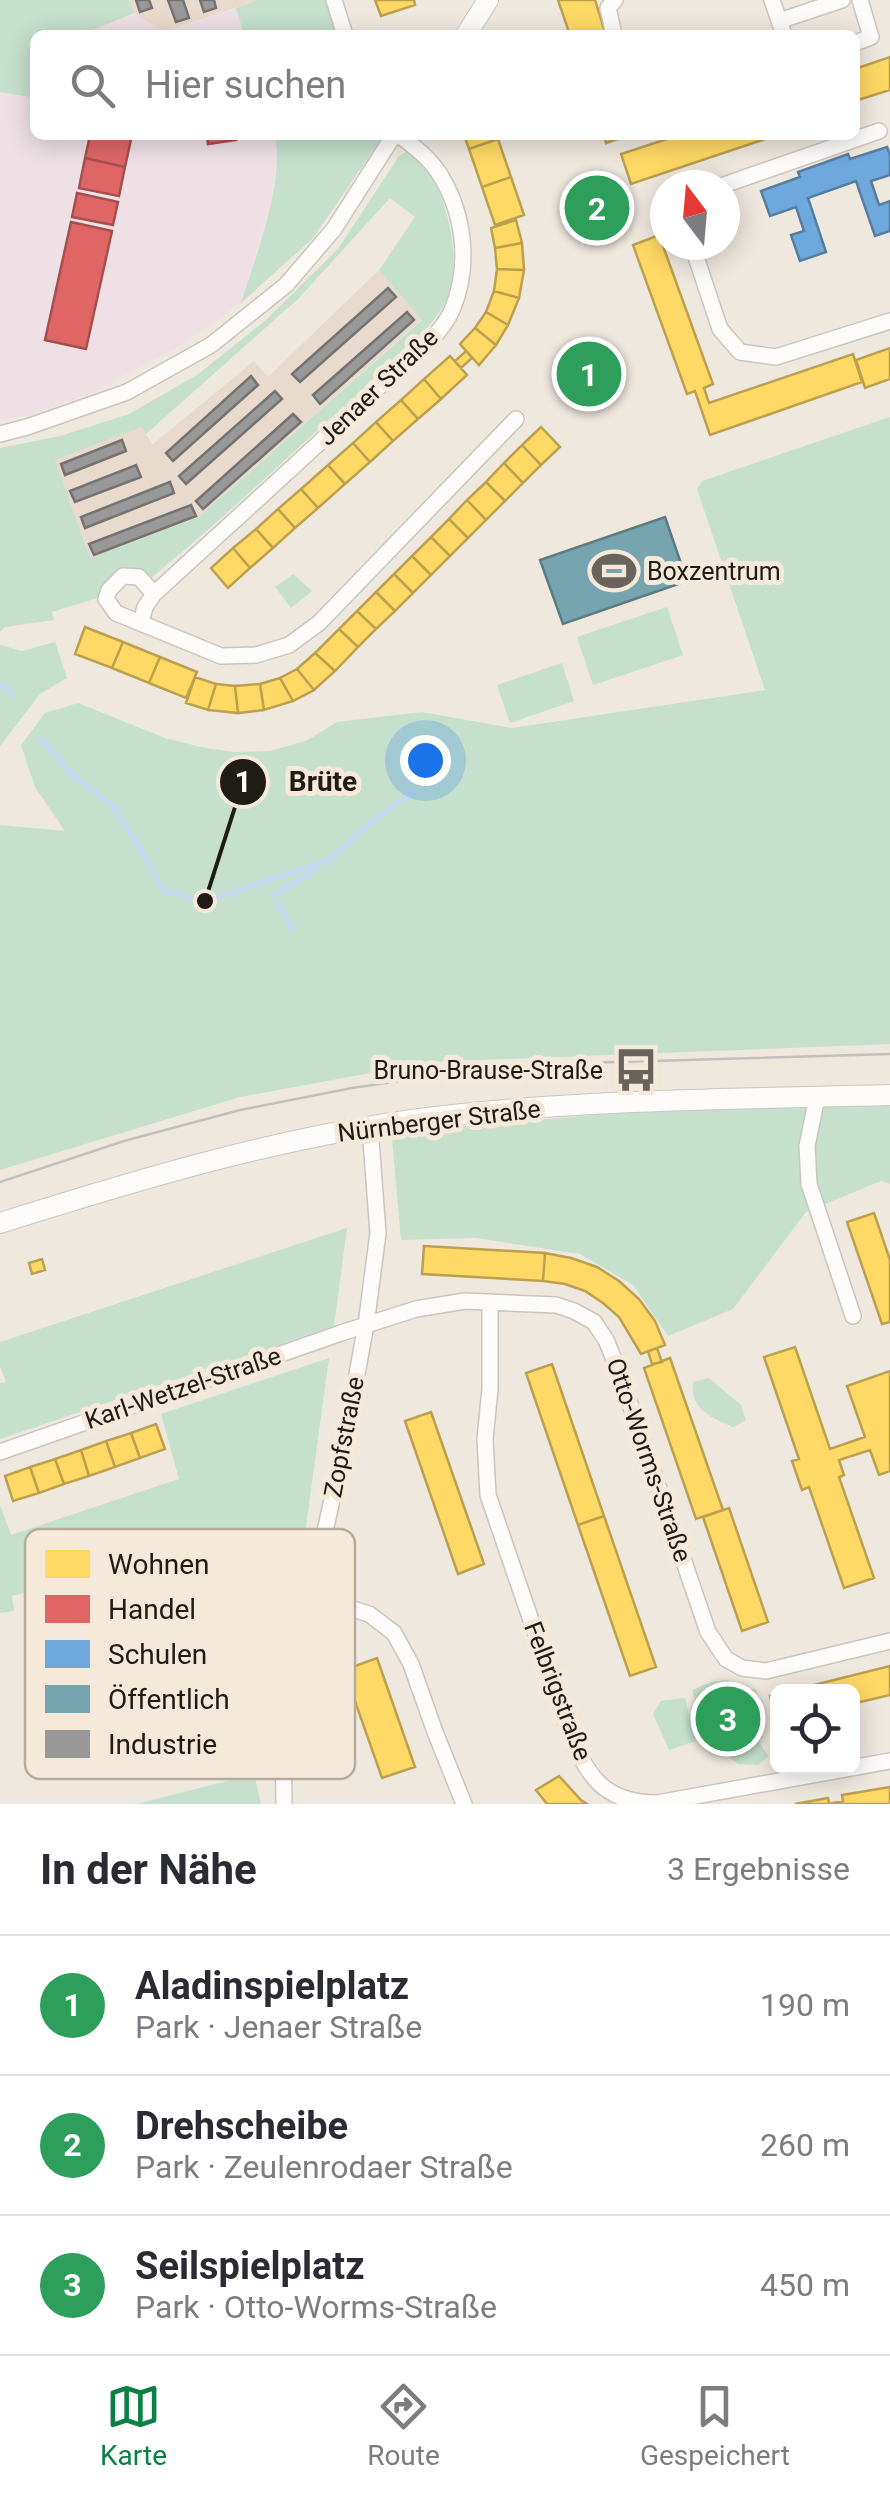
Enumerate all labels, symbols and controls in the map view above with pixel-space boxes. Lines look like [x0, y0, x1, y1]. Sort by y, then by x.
search box [30, 30, 860, 140]
icon: search [65, 58, 120, 113]
text: Hier suchen [145, 63, 346, 107]
pin: 2 [564, 170, 630, 246]
north arrow [650, 170, 740, 260]
street label: Jenaer Straße [312, 323, 444, 451]
pin: 1 [556, 336, 622, 412]
sports icon: Boxzentrum [590, 547, 638, 595]
place label: Boxzentrum [647, 557, 781, 586]
your location [400, 735, 451, 786]
callout: Brüte [218, 753, 377, 811]
text: 1 [234, 764, 252, 799]
text: Brüte [289, 765, 357, 798]
bus stop icon: Bruno-Brause-Straße [612, 1046, 660, 1094]
place label: Bruno-Brause-Straße [373, 1056, 603, 1085]
street label: Nürnberger Straße [336, 1094, 542, 1148]
street label: Karl-Wetzel-Straße [81, 1341, 285, 1435]
street label: Otto-Worms-Straße [601, 1354, 697, 1566]
street label: Zopfstraße [318, 1374, 370, 1500]
legend [25, 1529, 355, 1779]
text: Wohnen [108, 1548, 210, 1581]
text: Handel [108, 1593, 196, 1626]
street label: Felbrigstraße [518, 1617, 598, 1765]
text: Schulen [108, 1638, 207, 1671]
pin: 3 [696, 1682, 760, 1756]
text: Öffentlich [108, 1683, 230, 1716]
map controls [770, 1684, 860, 1774]
button: locate [770, 1684, 860, 1774]
text: Industrie [108, 1728, 217, 1761]
text: In der Nähe [40, 1845, 257, 1894]
text: 3 Ergebnisse [667, 1850, 850, 1888]
text: Aladinspielplatz [135, 1964, 409, 2008]
text: 1 [63, 1986, 82, 2024]
text: 190 m [760, 1986, 850, 2024]
text: Park · Jenaer Straße [135, 2008, 422, 2046]
text: Drehscheibe [135, 2104, 348, 2148]
text: 2 [63, 2126, 82, 2164]
text: 260 m [760, 2126, 850, 2164]
text: Park · Zeulenrodaer Straße [135, 2148, 513, 2186]
text: Seilspielplatz [135, 2244, 365, 2288]
text: 3 [63, 2266, 82, 2304]
text: 450 m [760, 2266, 850, 2304]
text: Park · Otto-Worms-Straße [135, 2288, 497, 2326]
tab: Karte [100, 2379, 167, 2472]
tab: Route [367, 2379, 440, 2472]
tab: Gespeichert [640, 2379, 790, 2472]

